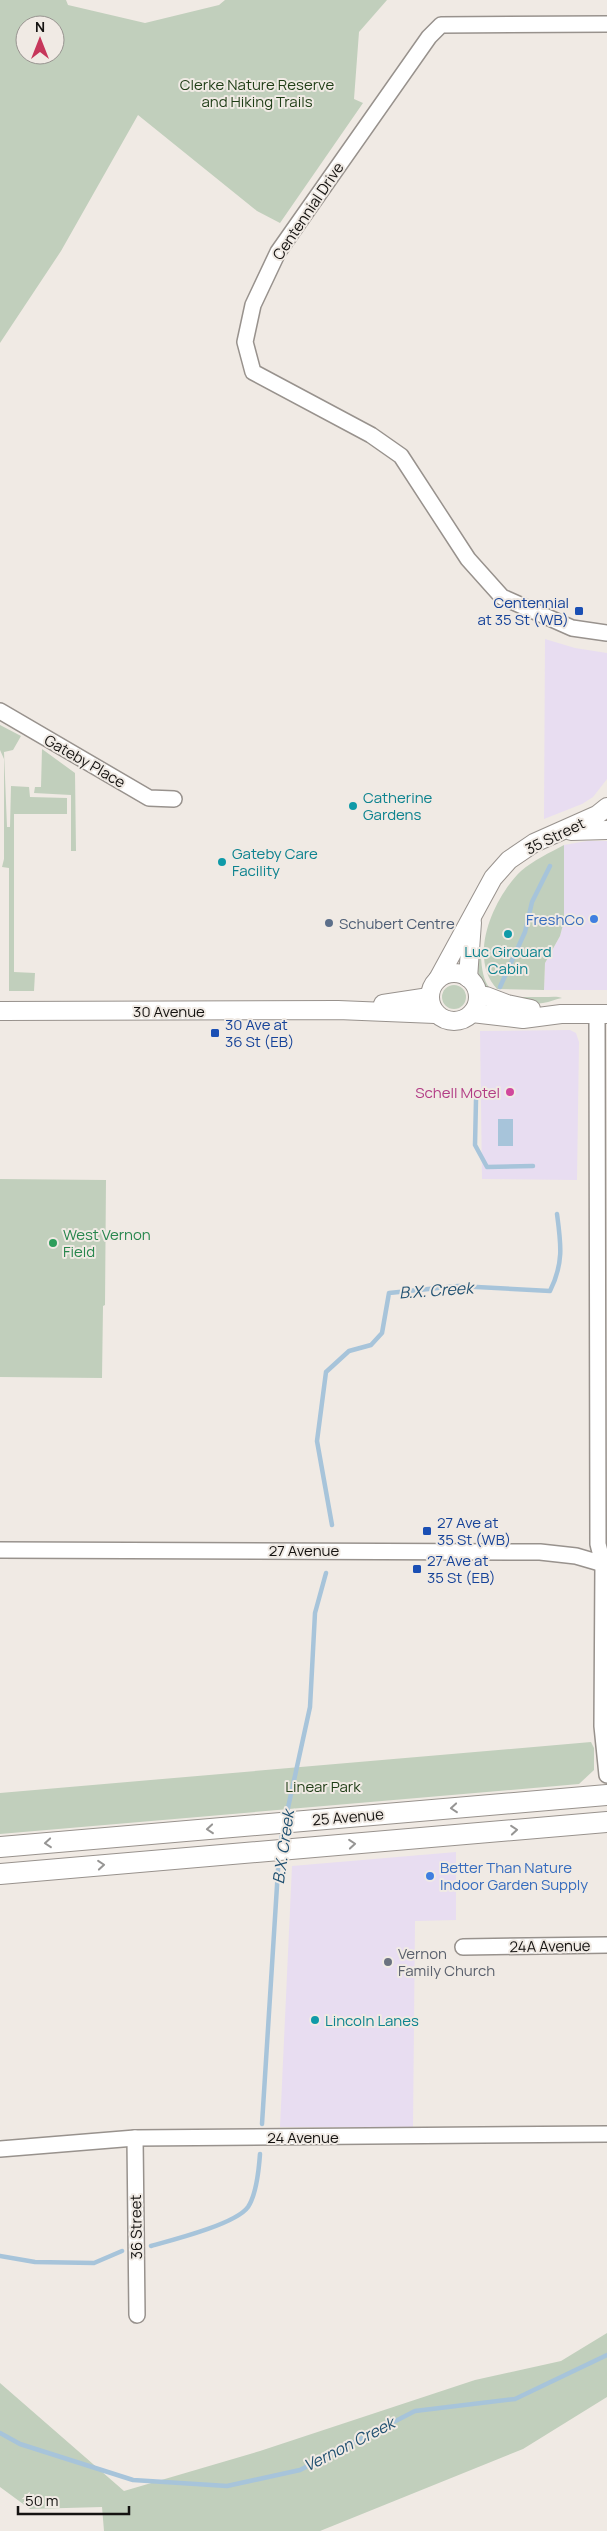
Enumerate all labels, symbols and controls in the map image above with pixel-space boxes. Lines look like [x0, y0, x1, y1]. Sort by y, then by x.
north arrow [15, 15, 65, 65]
text: N [35, 17, 45, 36]
park label: Clerke Nature Reserve and Hiking Trails [180, 74, 334, 112]
street label: Centennial Drive [268, 158, 349, 264]
place label: Centennial at 35 St (WB) [477, 592, 569, 630]
marker: Centennial at 35 St (WB) [573, 605, 585, 617]
street label: Gateby Place [41, 729, 130, 793]
place label: Catherine Gardens [363, 787, 433, 825]
marker: Catherine Gardens [347, 800, 359, 812]
street label: 35 Street [522, 813, 588, 859]
place label: Gateby Care Facility [232, 843, 318, 881]
marker: Gateby Care Facility [216, 856, 228, 868]
place label: FreshCo [526, 909, 584, 930]
place label: Schubert Centre [339, 913, 455, 934]
marker: FreshCo [588, 913, 600, 925]
marker: Schubert Centre [323, 917, 335, 929]
marker: Luc Girouard Cabin [502, 928, 514, 940]
place label: Luc Girouard Cabin [464, 941, 552, 979]
street label: 30 Avenue [133, 1001, 205, 1022]
place label: 30 Ave at 36 St (EB) [225, 1014, 294, 1052]
marker: 30 Ave at 36 St (EB) [209, 1027, 221, 1039]
place label: Schell Motel [415, 1082, 500, 1103]
marker: Schell Motel [504, 1086, 516, 1098]
place label: West Vernon Field [63, 1224, 151, 1262]
marker: West Vernon Field [47, 1237, 59, 1249]
water label: B.X. Creek [398, 1276, 476, 1304]
place label: 27 Ave at 35 St (WB) [437, 1512, 511, 1550]
marker: 27 Ave at 35 St (WB) [421, 1525, 433, 1537]
street label: 27 Avenue [269, 1540, 339, 1561]
place label: 27 Ave at 35 St (EB) [427, 1550, 496, 1588]
marker: 27 Ave at 35 St (EB) [411, 1563, 423, 1575]
park label: Linear Park [285, 1776, 361, 1797]
one-way arrow [450, 1802, 458, 1813]
street label: 25 Avenue [311, 1803, 385, 1831]
water label: B.X. Creek [267, 1807, 299, 1885]
one-way arrow [206, 1823, 214, 1834]
one-way arrow [510, 1825, 518, 1836]
one-way arrow [44, 1837, 52, 1848]
one-way arrow [348, 1839, 356, 1850]
place label: Better Than Nature Indoor Garden Supply [440, 1857, 588, 1895]
one-way arrow [97, 1860, 105, 1871]
marker: Better Than Nature Indoor Garden Supply [424, 1870, 436, 1882]
street label: 24A Avenue [509, 1935, 591, 1957]
place label: Vernon Family Church [398, 1943, 495, 1981]
marker: Vernon Family Church [382, 1956, 394, 1968]
place label: Lincoln Lanes [325, 2010, 419, 2031]
marker: Lincoln Lanes [309, 2014, 321, 2026]
street label: 24 Avenue [267, 2127, 339, 2148]
street label: 36 Street [125, 2194, 147, 2260]
water label: Vernon Creek [300, 2411, 400, 2476]
scale bar [18, 2484, 129, 2516]
text: 50 m [25, 2490, 59, 2511]

